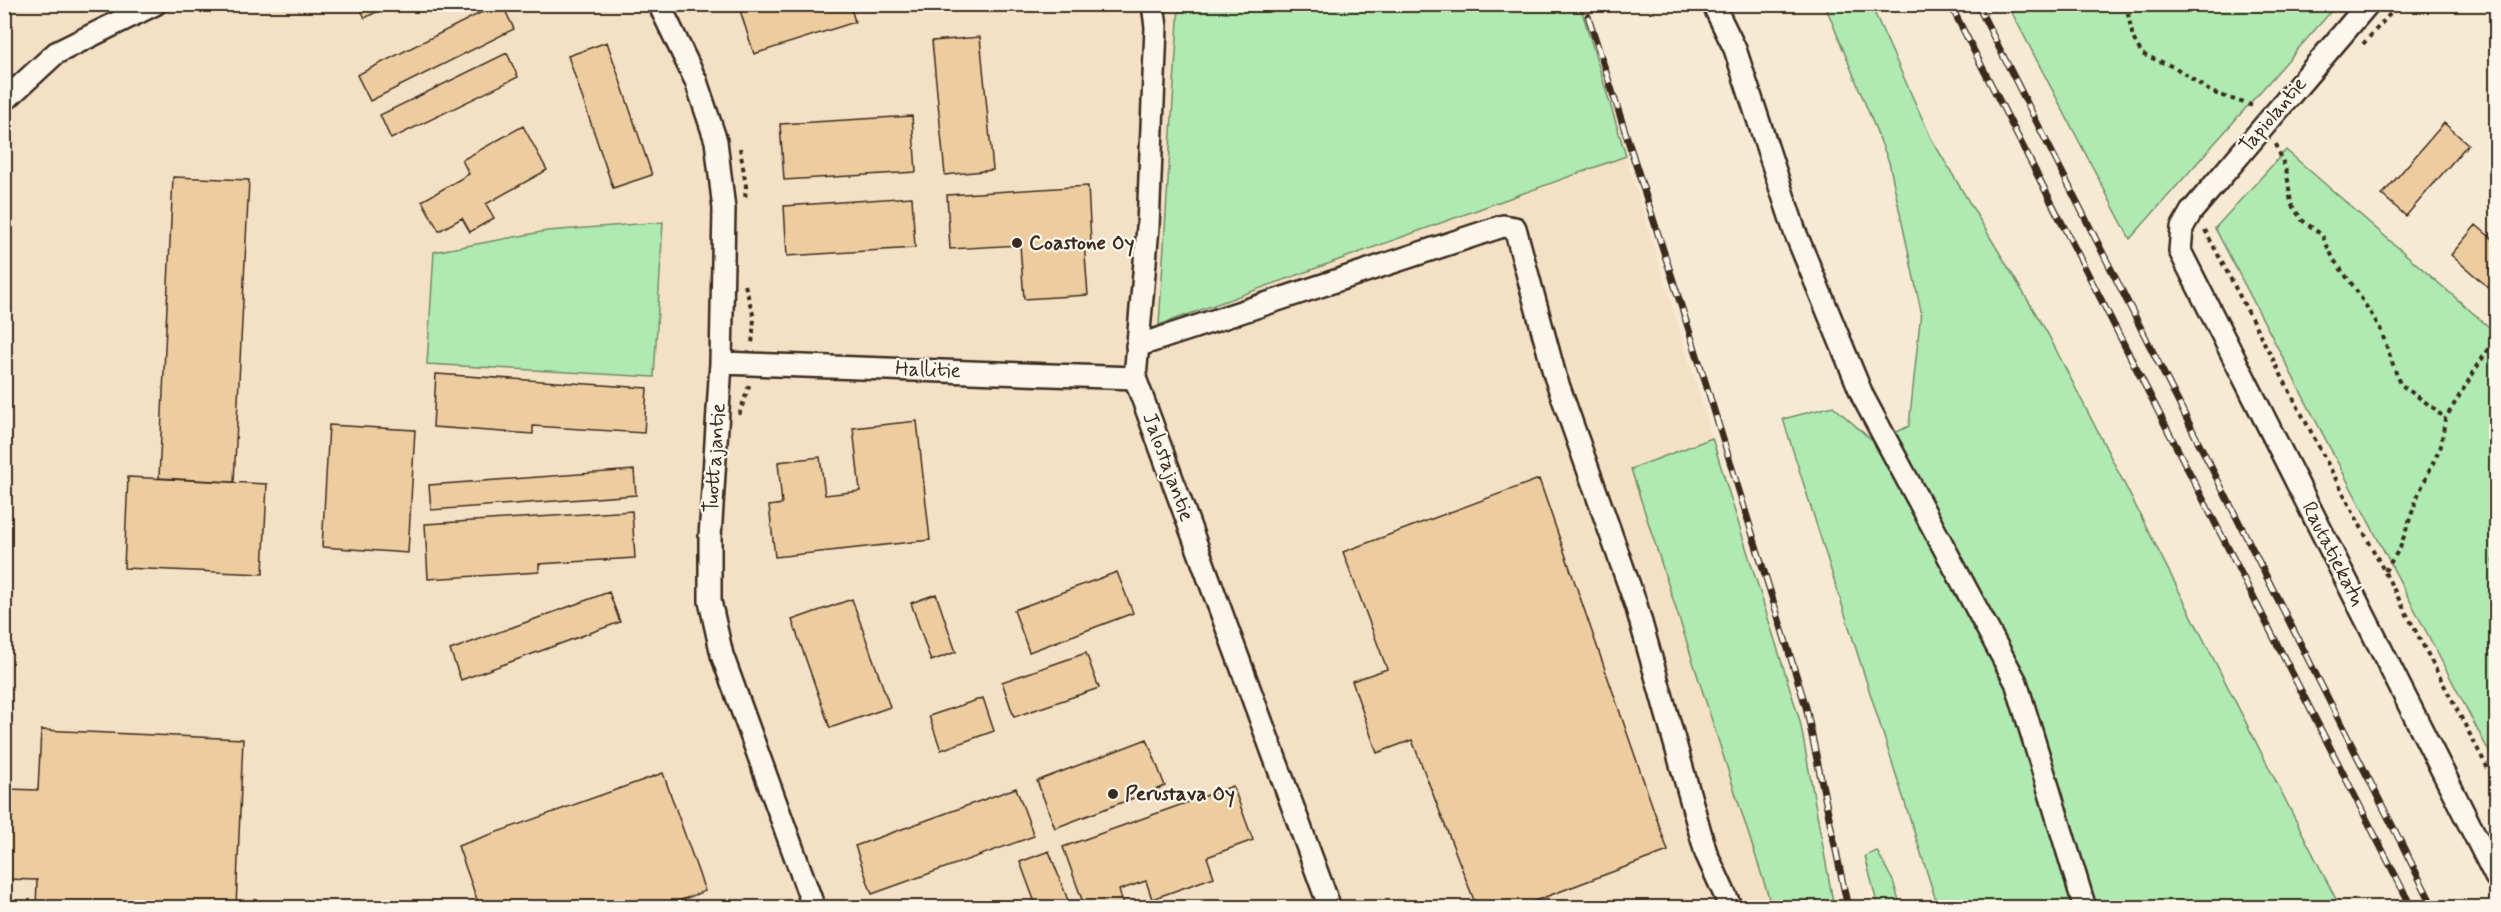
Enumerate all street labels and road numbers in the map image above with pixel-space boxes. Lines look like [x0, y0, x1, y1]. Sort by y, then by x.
street label: Tapiolantie [2233, 71, 2313, 159]
street label: Hallitie [895, 355, 961, 385]
street label: Tuottajantie [697, 402, 733, 514]
street label: Jalostajantie [1135, 409, 1201, 525]
street label: Rautatiekatu [2295, 497, 2371, 611]

